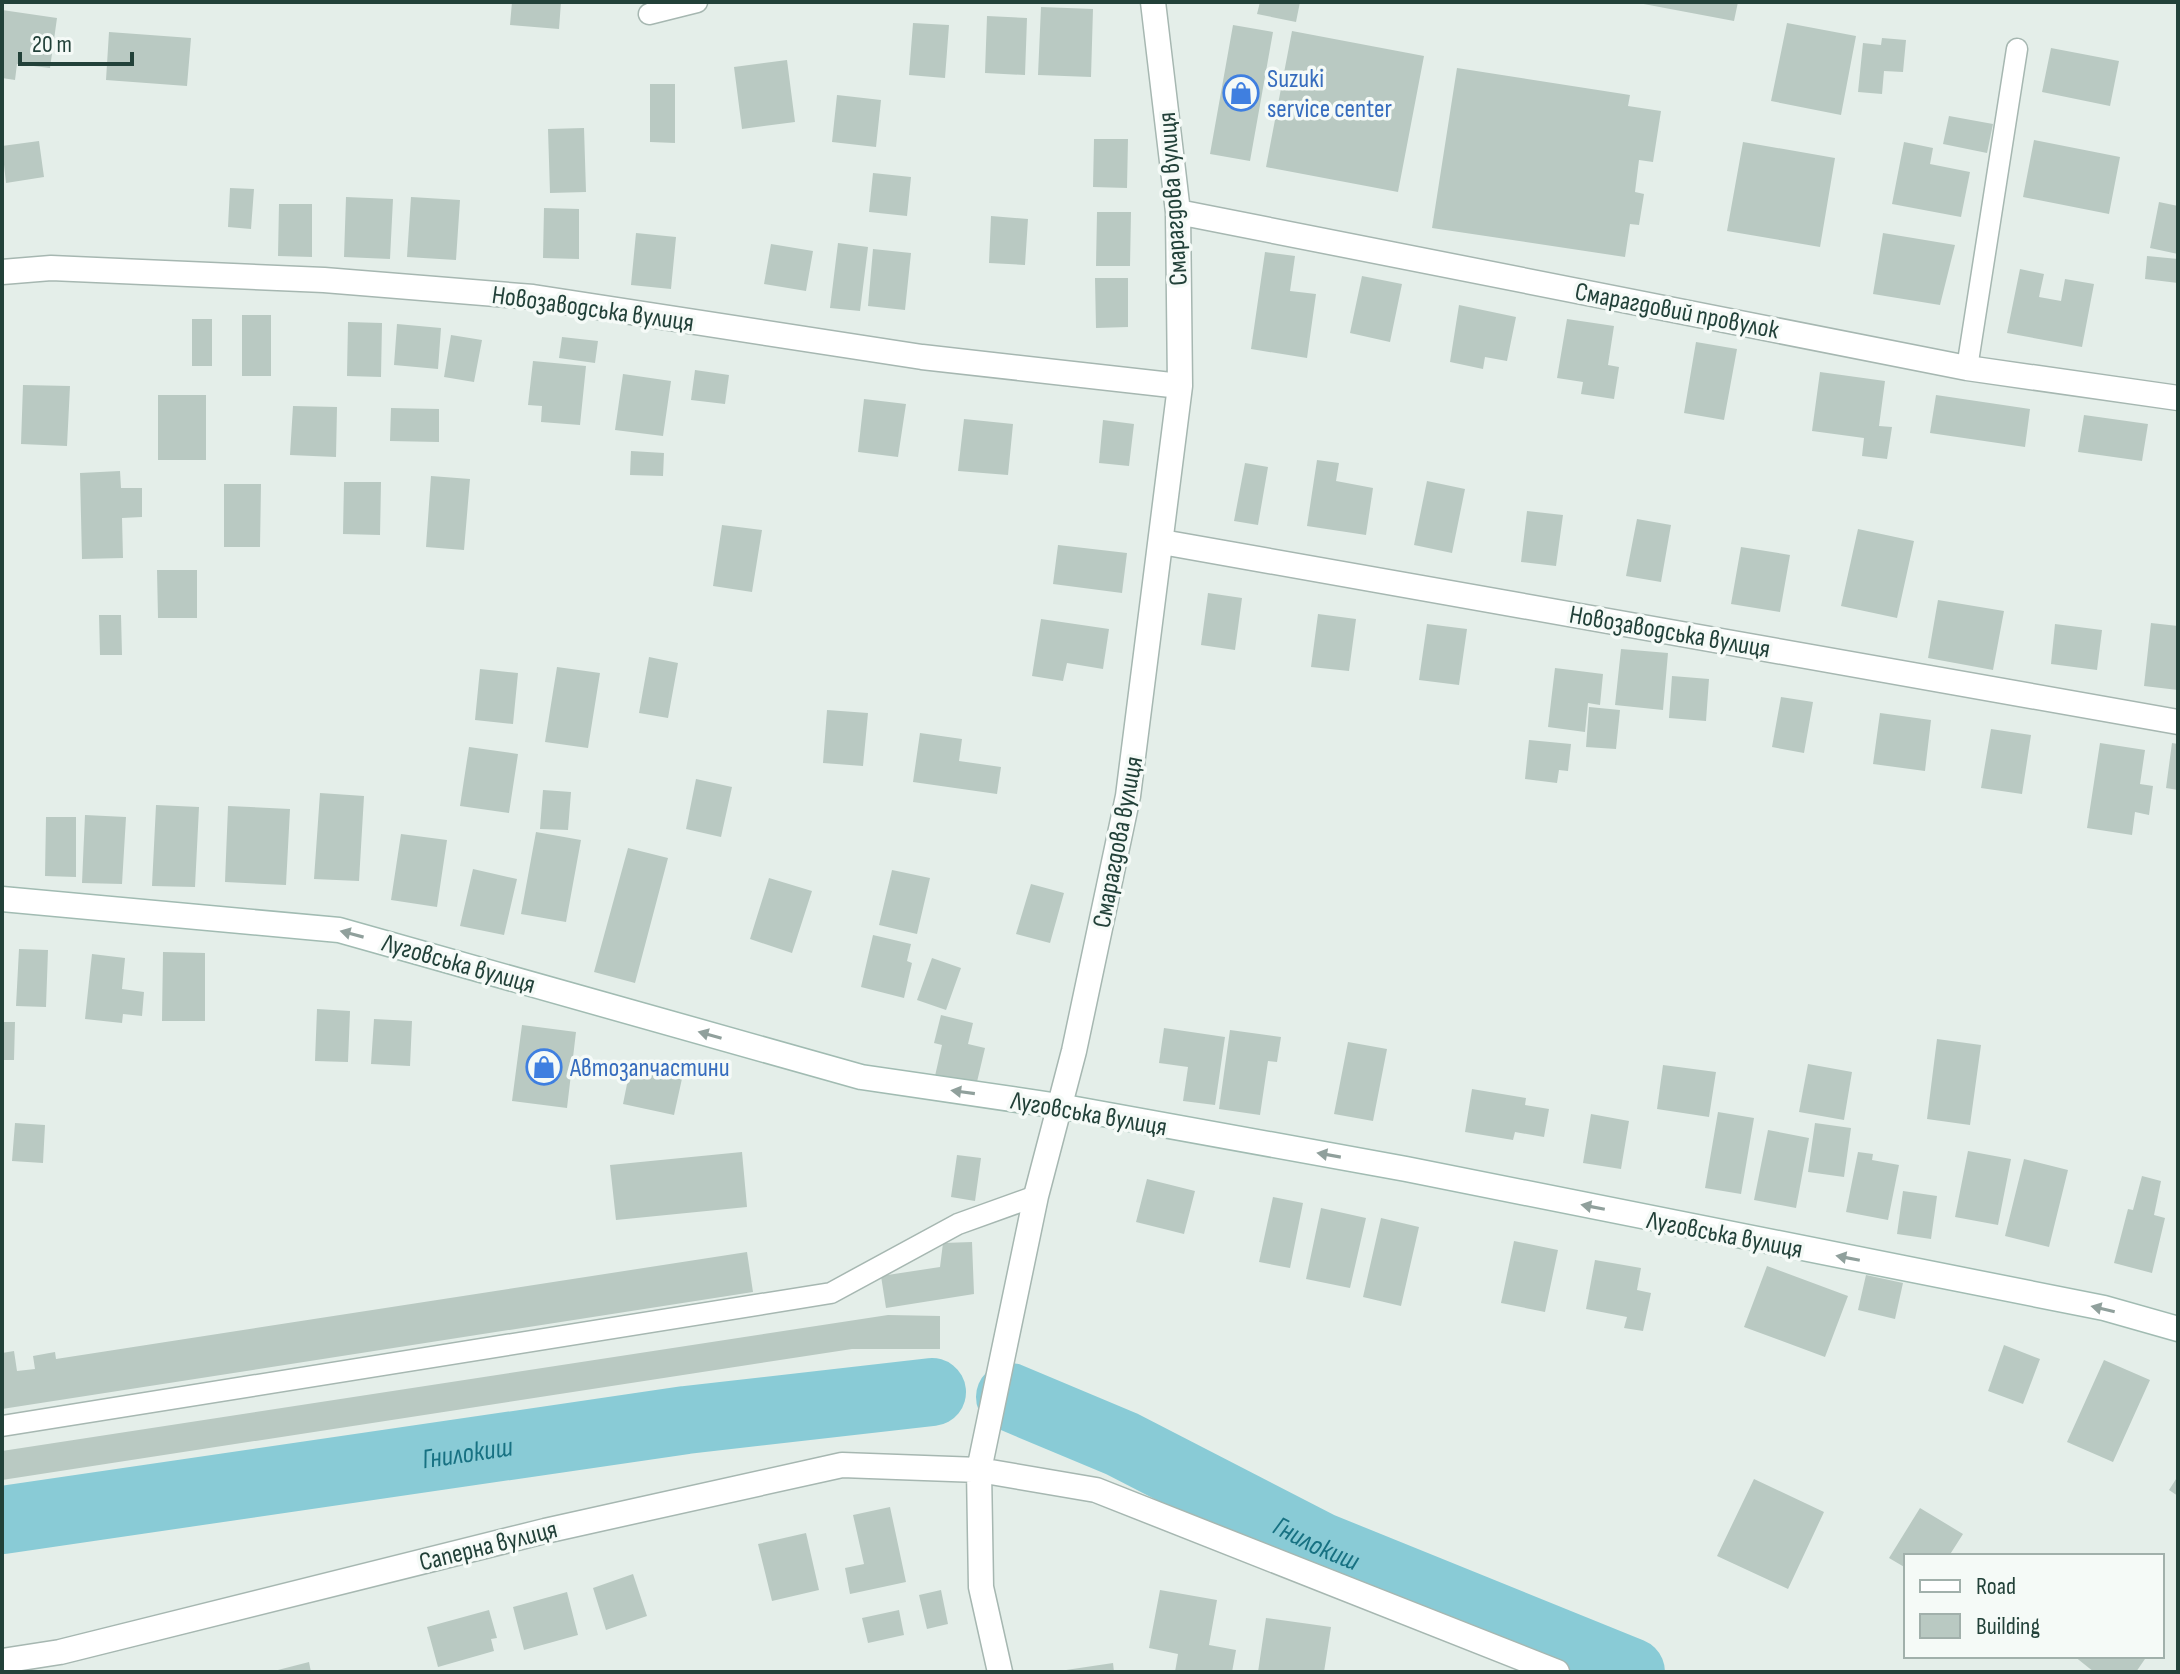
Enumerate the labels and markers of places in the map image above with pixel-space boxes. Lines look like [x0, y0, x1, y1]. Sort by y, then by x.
place label: Suzuki service center [1267, 64, 1392, 125]
shop icon: Suzuki service center [1222, 74, 1260, 112]
shop icon: Автозапчастини [525, 1048, 563, 1086]
place label: Автозапчастини [569, 1053, 730, 1084]

